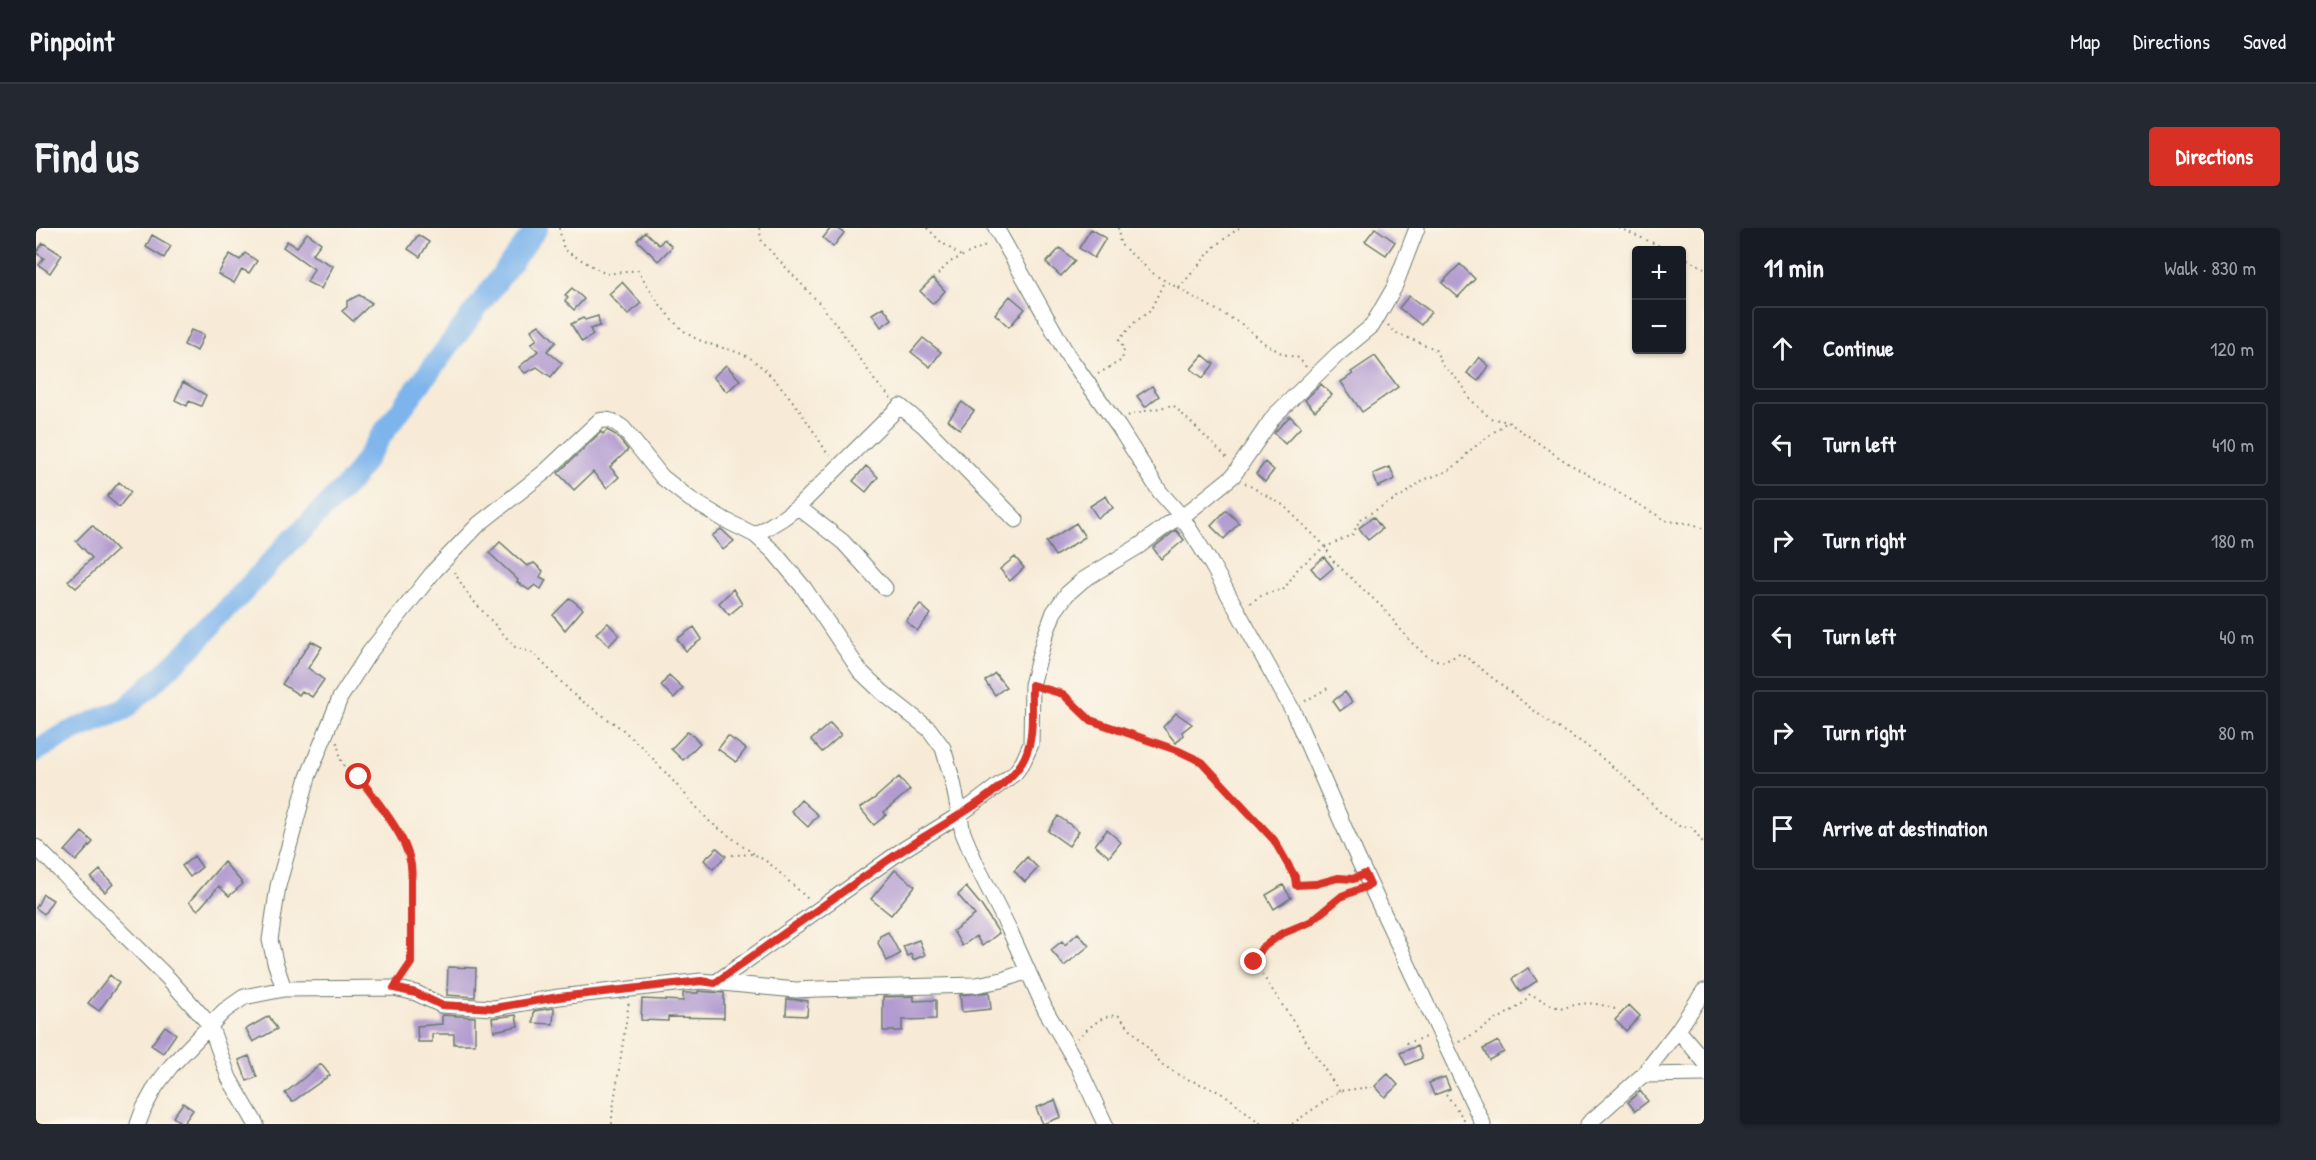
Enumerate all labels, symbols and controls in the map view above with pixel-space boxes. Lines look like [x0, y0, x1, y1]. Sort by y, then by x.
text: Pinpoint [30, 22, 114, 60]
text: Map [2070, 27, 2100, 56]
text: Directions [2133, 27, 2210, 56]
text: Saved [2243, 27, 2286, 56]
button: Directions [2149, 127, 2280, 186]
text: Find us [36, 128, 139, 185]
map controls [1632, 246, 1686, 354]
button: + [1632, 246, 1686, 300]
text: 11 min [1764, 250, 1824, 285]
text: Walk · 830 m [2164, 254, 2256, 281]
button: − [1632, 300, 1686, 354]
icon: ahead [1766, 332, 1799, 365]
text: Continue [1823, 333, 1894, 363]
text: 120 m [2210, 335, 2254, 362]
icon: left [1766, 428, 1799, 461]
text: Turn left [1823, 429, 1896, 459]
text: 410 m [2212, 431, 2254, 458]
icon: right [1766, 524, 1799, 557]
text: Turn right [1823, 525, 1906, 555]
text: 180 m [2211, 527, 2254, 554]
icon: left [1766, 620, 1799, 653]
text: Turn left [1823, 621, 1896, 651]
text: 40 m [2219, 623, 2254, 650]
icon: right [1766, 716, 1799, 749]
text: Turn right [1823, 717, 1906, 747]
text: 80 m [2218, 719, 2254, 746]
route start [345, 763, 371, 789]
icon: arrive [1766, 812, 1799, 845]
text: Arrive at destination [1823, 813, 1988, 843]
route end [1240, 948, 1266, 974]

